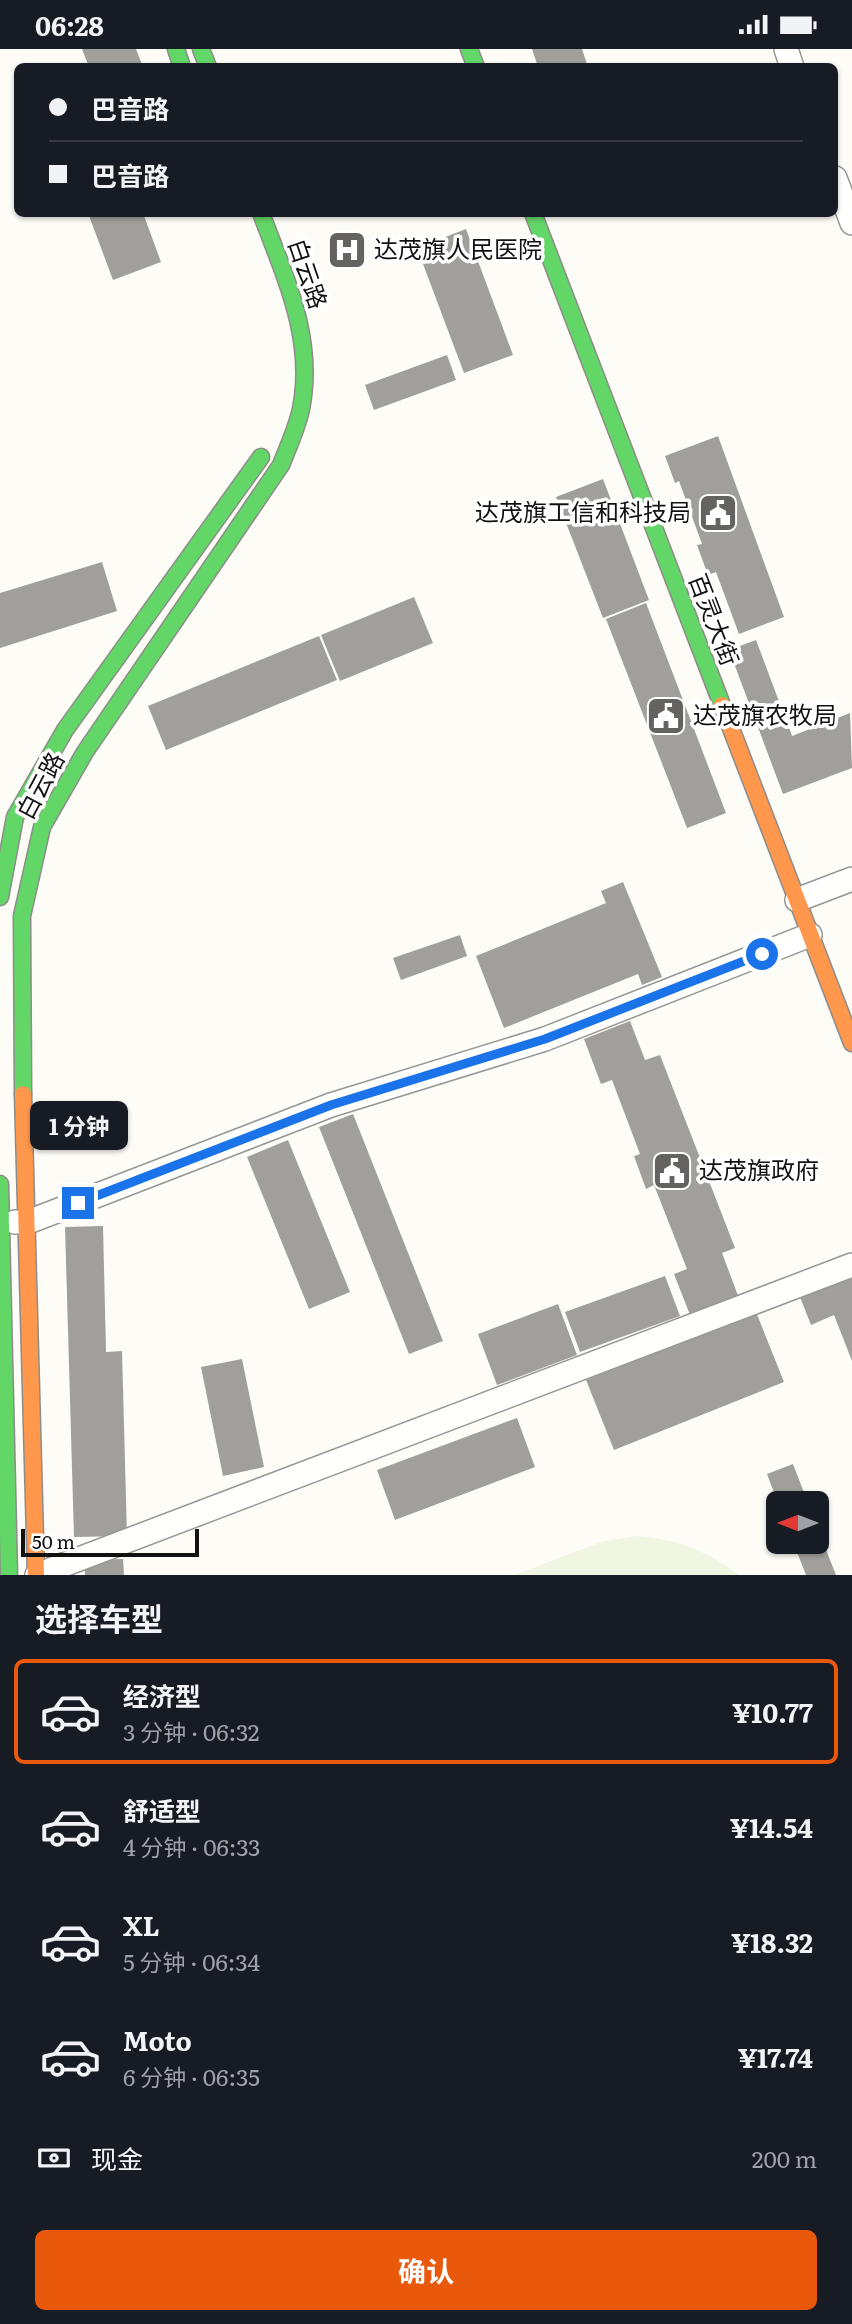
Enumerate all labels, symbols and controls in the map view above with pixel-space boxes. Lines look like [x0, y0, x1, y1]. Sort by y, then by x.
text: 06:28 [35, 5, 104, 44]
text: 巴音路 [91, 88, 169, 127]
text: 巴音路 [91, 155, 169, 194]
hospital icon: 达茂旗人民医院 [326, 229, 368, 271]
place label: 达茂旗人民医院 [374, 230, 542, 265]
street label: 白云路 [281, 233, 338, 313]
public building icon: 达茂旗工信和科技局 [697, 492, 739, 534]
place label: 达茂旗工信和科技局 [475, 493, 691, 528]
street label: 百灵大街 [682, 568, 749, 670]
public building icon: 达茂旗农牧局 [645, 695, 687, 737]
place label: 达茂旗农牧局 [693, 696, 837, 731]
street label: 白云路 [6, 745, 71, 825]
route start [746, 938, 778, 970]
callout: 1 分钟 [29, 1101, 127, 1151]
text: 1 分钟 [49, 1108, 109, 1142]
public building icon: 达茂旗政府 [651, 1150, 693, 1192]
place label: 达茂旗政府 [699, 1151, 819, 1186]
route end [62, 1187, 94, 1219]
north arrow [766, 1491, 830, 1554]
map controls [766, 1491, 829, 1554]
scale bar [21, 1526, 200, 1558]
text: 50 m [32, 1527, 75, 1555]
text: 选择车型 [35, 1593, 163, 1641]
text: 经济型 [123, 1675, 201, 1714]
icon: car [39, 1680, 102, 1743]
text: ¥10.77 [732, 1692, 813, 1731]
text: 3 分钟 · 06:32 [123, 1714, 259, 1748]
text: 舒适型 [123, 1790, 201, 1829]
icon: car [39, 1795, 102, 1858]
text: ¥14.54 [730, 1807, 813, 1846]
text: 4 分钟 · 06:33 [123, 1829, 260, 1863]
text: XL [123, 1905, 160, 1944]
icon: car [39, 1910, 102, 1973]
text: ¥18.32 [731, 1922, 813, 1961]
text: 5 分钟 · 06:34 [123, 1944, 260, 1978]
text: Moto [123, 2020, 192, 2059]
icon: car [39, 2025, 102, 2088]
text: ¥17.74 [738, 2037, 813, 2076]
text: 6 分钟 · 06:35 [123, 2059, 260, 2093]
text: 现金 [91, 2138, 143, 2177]
icon: cash [35, 2139, 73, 2177]
text: 200 m [752, 2141, 817, 2175]
button: 确认 [35, 2230, 817, 2310]

